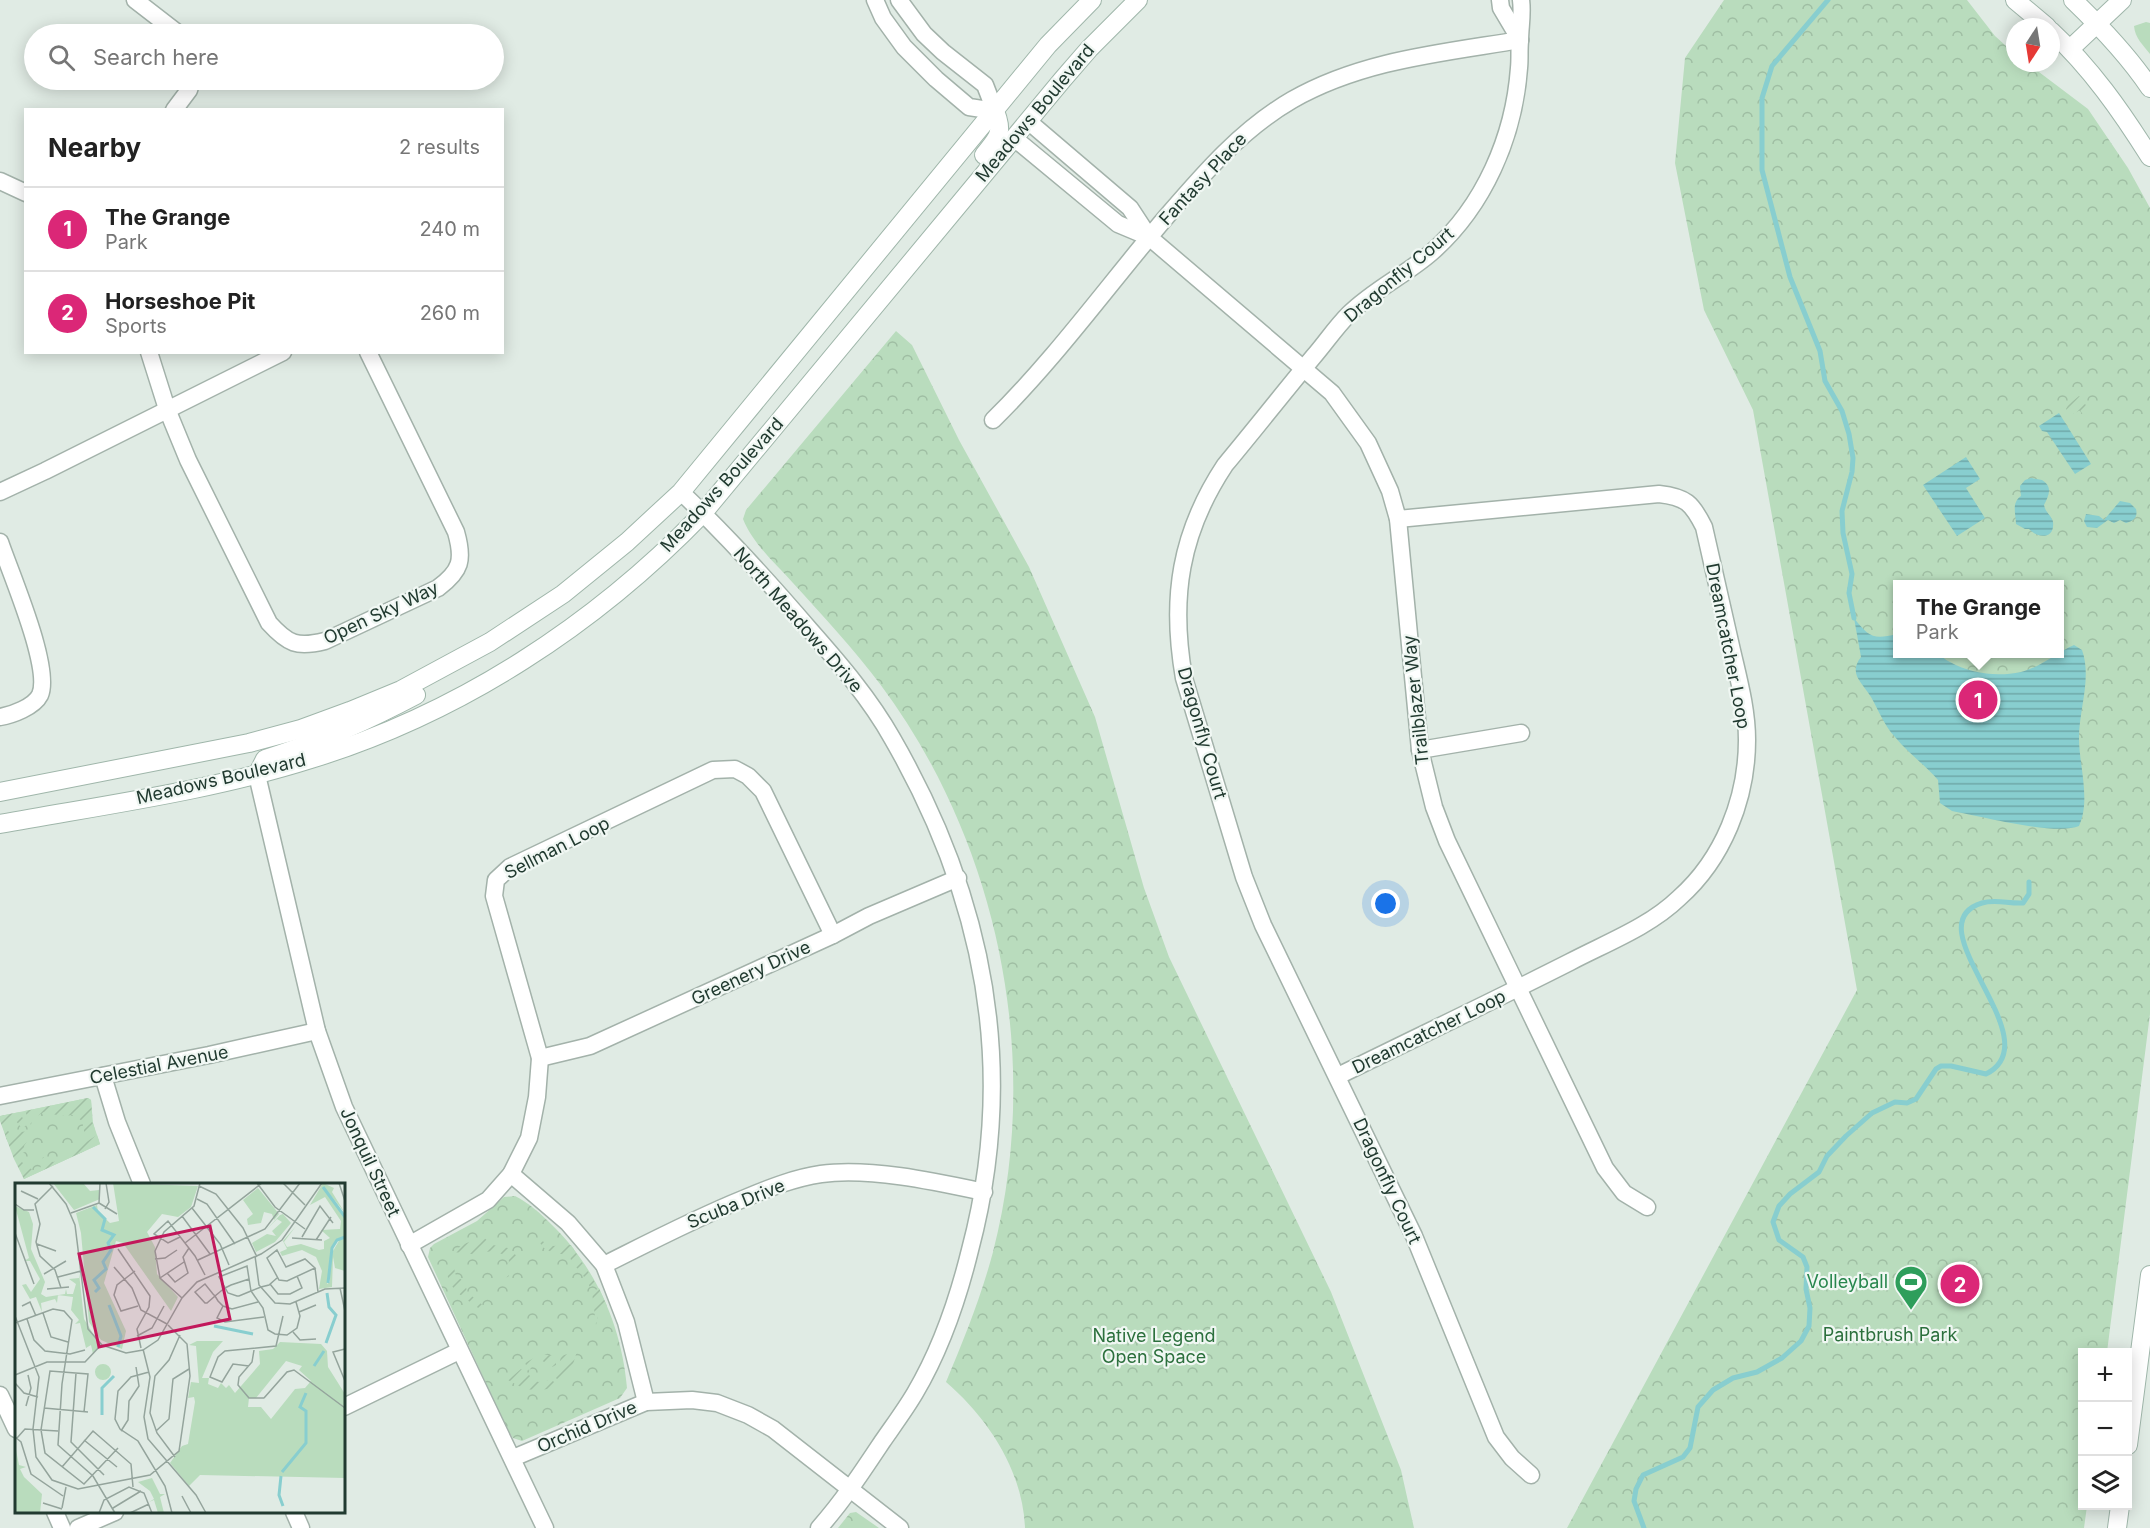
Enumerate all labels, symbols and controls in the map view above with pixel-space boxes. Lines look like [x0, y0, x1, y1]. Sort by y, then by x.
north arrow [2006, 18, 2060, 72]
search box [24, 24, 504, 90]
street label: Meadows Boulevard [971, 40, 1098, 186]
icon: search [45, 41, 78, 74]
text: Search here [93, 44, 219, 70]
street label: Fantasy Place [1155, 128, 1251, 229]
text: Nearby [48, 132, 141, 163]
text: 2 results [399, 135, 480, 159]
text: The Grange [105, 204, 230, 230]
text: 1 [63, 217, 72, 241]
text: 240 m [419, 217, 480, 241]
street label: Dragonfly Court [1340, 223, 1458, 326]
text: Park [105, 230, 148, 254]
text: Horseshoe Pit [105, 288, 255, 314]
text: 2 [61, 301, 74, 325]
text: 260 m [420, 301, 480, 325]
text: Sports [105, 314, 167, 338]
street label: Meadows Boulevard [656, 413, 787, 556]
street label: North Meadows Drive [730, 543, 867, 697]
street label: Dreamcatcher Loop [1702, 561, 1755, 731]
street label: Open Sky Way [320, 577, 442, 648]
popup [1893, 580, 2064, 658]
text: The Grange [1916, 594, 2041, 620]
text: Park [1916, 620, 1959, 644]
street label: Trailblazer Way [1398, 634, 1433, 766]
street label: Dragonfly Court [1174, 665, 1231, 801]
pin: 1 [1958, 678, 1998, 722]
street label: Meadows Boulevard [134, 749, 308, 808]
street label: Sellman Loop [501, 812, 613, 883]
your location [1371, 889, 1400, 918]
street label: Greenery Drive [688, 936, 814, 1009]
street label: Dreamcatcher Loop [1349, 985, 1509, 1078]
street label: Celestial Avenue [88, 1041, 230, 1088]
street label: Jonquil Street [336, 1104, 405, 1220]
street label: Dragonfly Court [1349, 1115, 1426, 1247]
street label: Scuba Drive [684, 1174, 788, 1233]
inset map [15, 1183, 345, 1513]
pin: 2 [1940, 1262, 1980, 1306]
sports icon: Volleyball [1893, 1264, 1929, 1311]
place label: Volleyball [1807, 1271, 1888, 1292]
park label: Paintbrush Park [1823, 1324, 1957, 1345]
park label: Native Legend Open Space [1092, 1325, 1216, 1367]
map controls [2078, 1348, 2132, 1510]
button: + [2078, 1348, 2132, 1402]
street label: Orchid Drive [534, 1396, 640, 1457]
button: − [2078, 1402, 2132, 1456]
button: layers [2078, 1456, 2132, 1510]

